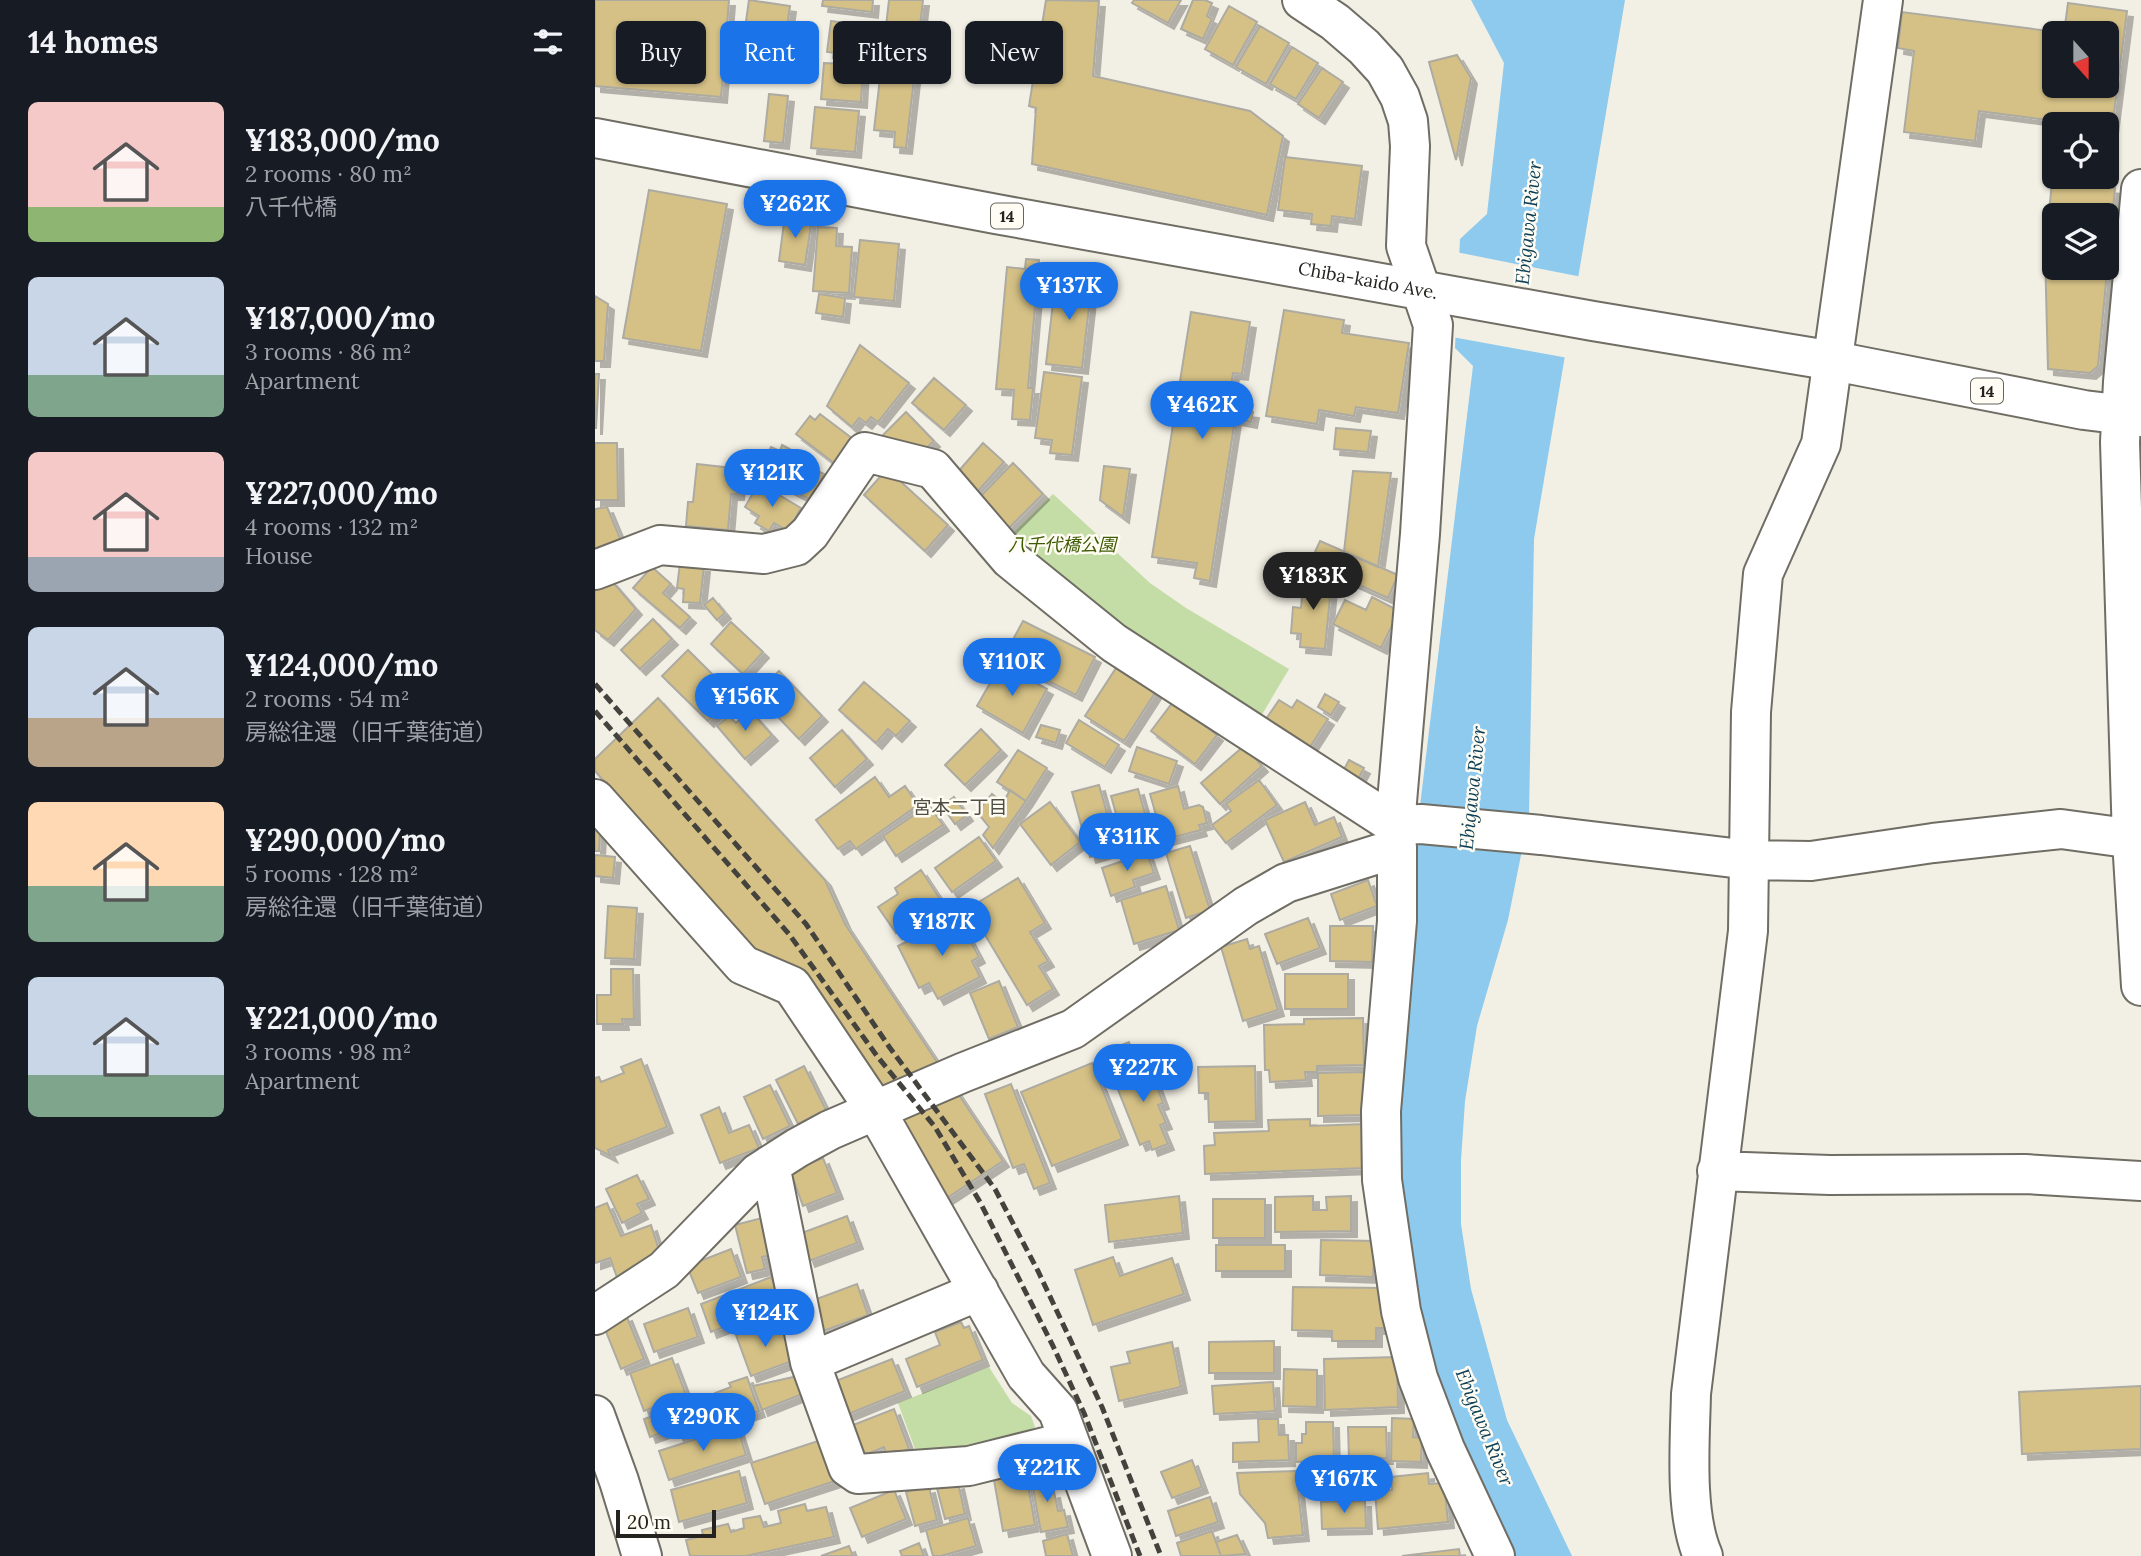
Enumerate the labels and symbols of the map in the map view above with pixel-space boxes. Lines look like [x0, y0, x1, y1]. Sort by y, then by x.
north arrow [2042, 21, 2119, 98]
water label: Ebigawa River [1510, 160, 1546, 286]
pin: ¥262K [746, 180, 844, 240]
road number: 14 [991, 204, 1023, 229]
street label: Chiba-kaido Ave. [1296, 256, 1440, 304]
pin: ¥137K [1020, 262, 1118, 322]
road number: 14 [1971, 378, 2003, 404]
pin: ¥462K [1153, 382, 1251, 441]
pin: ¥121K [723, 449, 821, 509]
park label: 八千代橋公園 [1008, 533, 1119, 556]
pin: ¥183K [1264, 552, 1362, 612]
pin: ¥110K [963, 638, 1061, 698]
pin: ¥156K [696, 674, 794, 733]
water label: Ebigawa River [1454, 725, 1490, 851]
district label: 宮本二丁目 [912, 795, 1008, 819]
pin: ¥311K [1078, 814, 1176, 873]
pin: ¥187K [893, 898, 991, 958]
pin: ¥227K [1094, 1044, 1192, 1104]
pin: ¥124K [716, 1290, 814, 1349]
water label: Ebigawa River [1451, 1365, 1520, 1489]
pin: ¥290K [654, 1394, 752, 1453]
pin: ¥221K [998, 1444, 1096, 1504]
pin: ¥167K [1295, 1456, 1393, 1515]
scale bar [616, 1507, 716, 1539]

